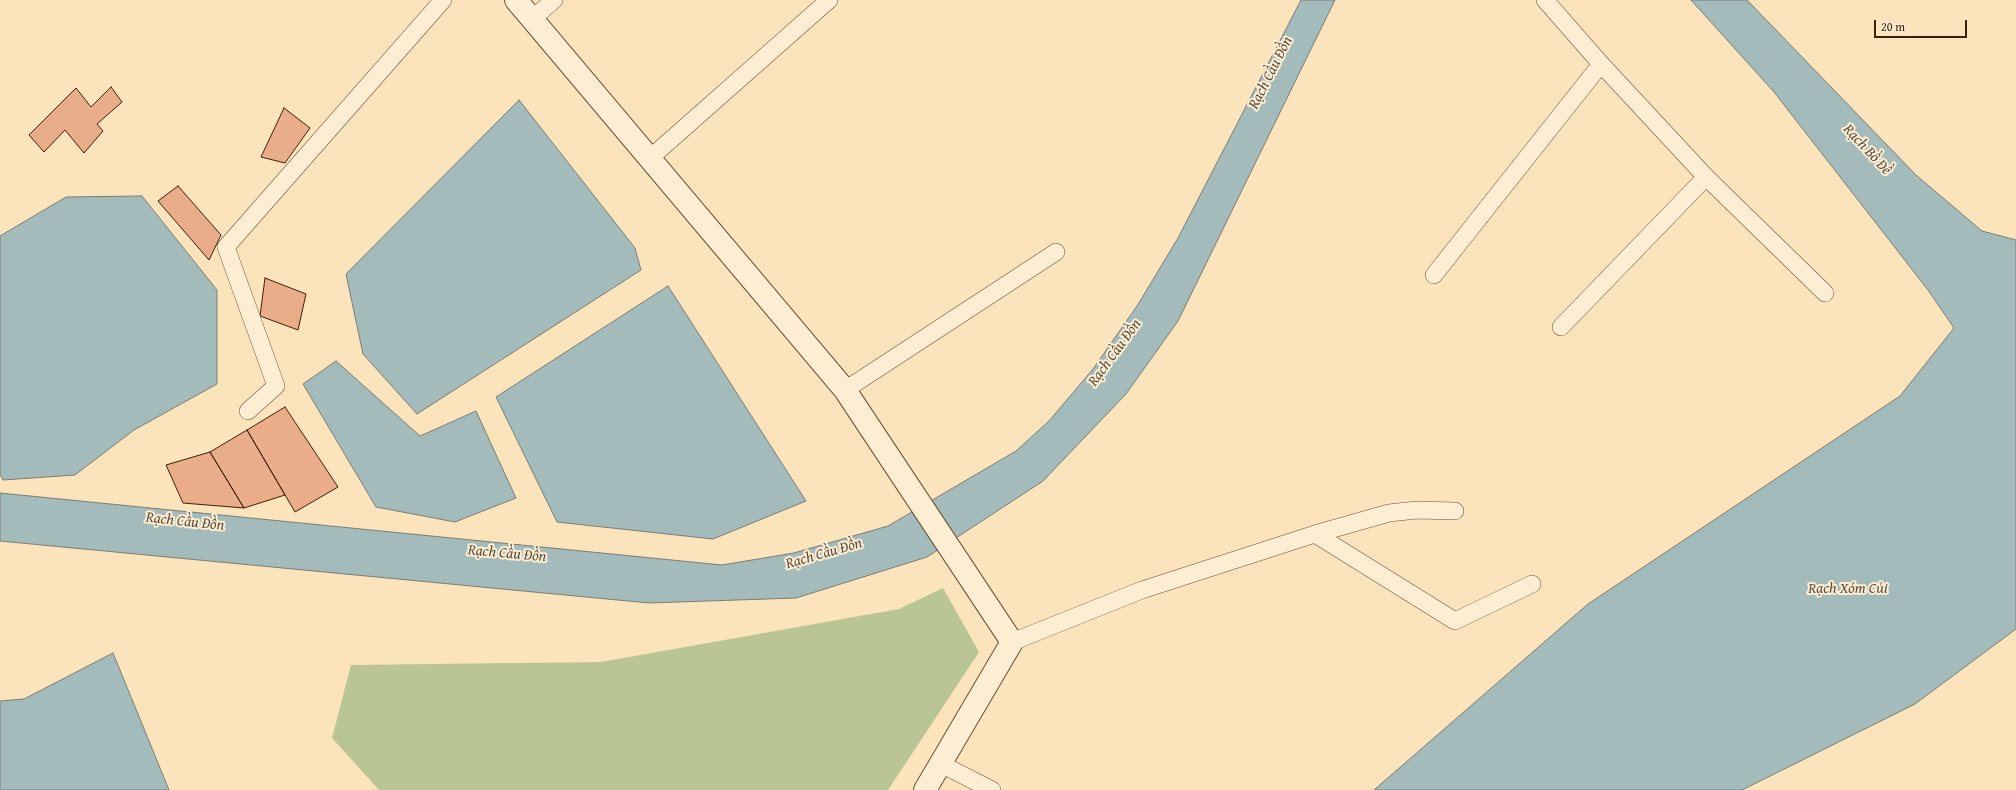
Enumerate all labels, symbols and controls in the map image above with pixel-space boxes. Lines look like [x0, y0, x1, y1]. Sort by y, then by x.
scale bar [1876, 12, 1969, 38]
text: 20 m [1881, 18, 1905, 35]
water label: Rạch Cầu Đồn [1245, 34, 1297, 112]
water label: Rạch Bồ Đề [1839, 121, 1895, 179]
water label: Rạch Cầu Đồn [1085, 316, 1145, 390]
water label: Rạch Cầu Đồn [145, 509, 225, 535]
water label: Rạch Cầu Đồn [784, 534, 864, 574]
water label: Rạch Cầu Đồn [467, 542, 547, 566]
water label: Rạch Xóm Củi [1808, 580, 1888, 598]

